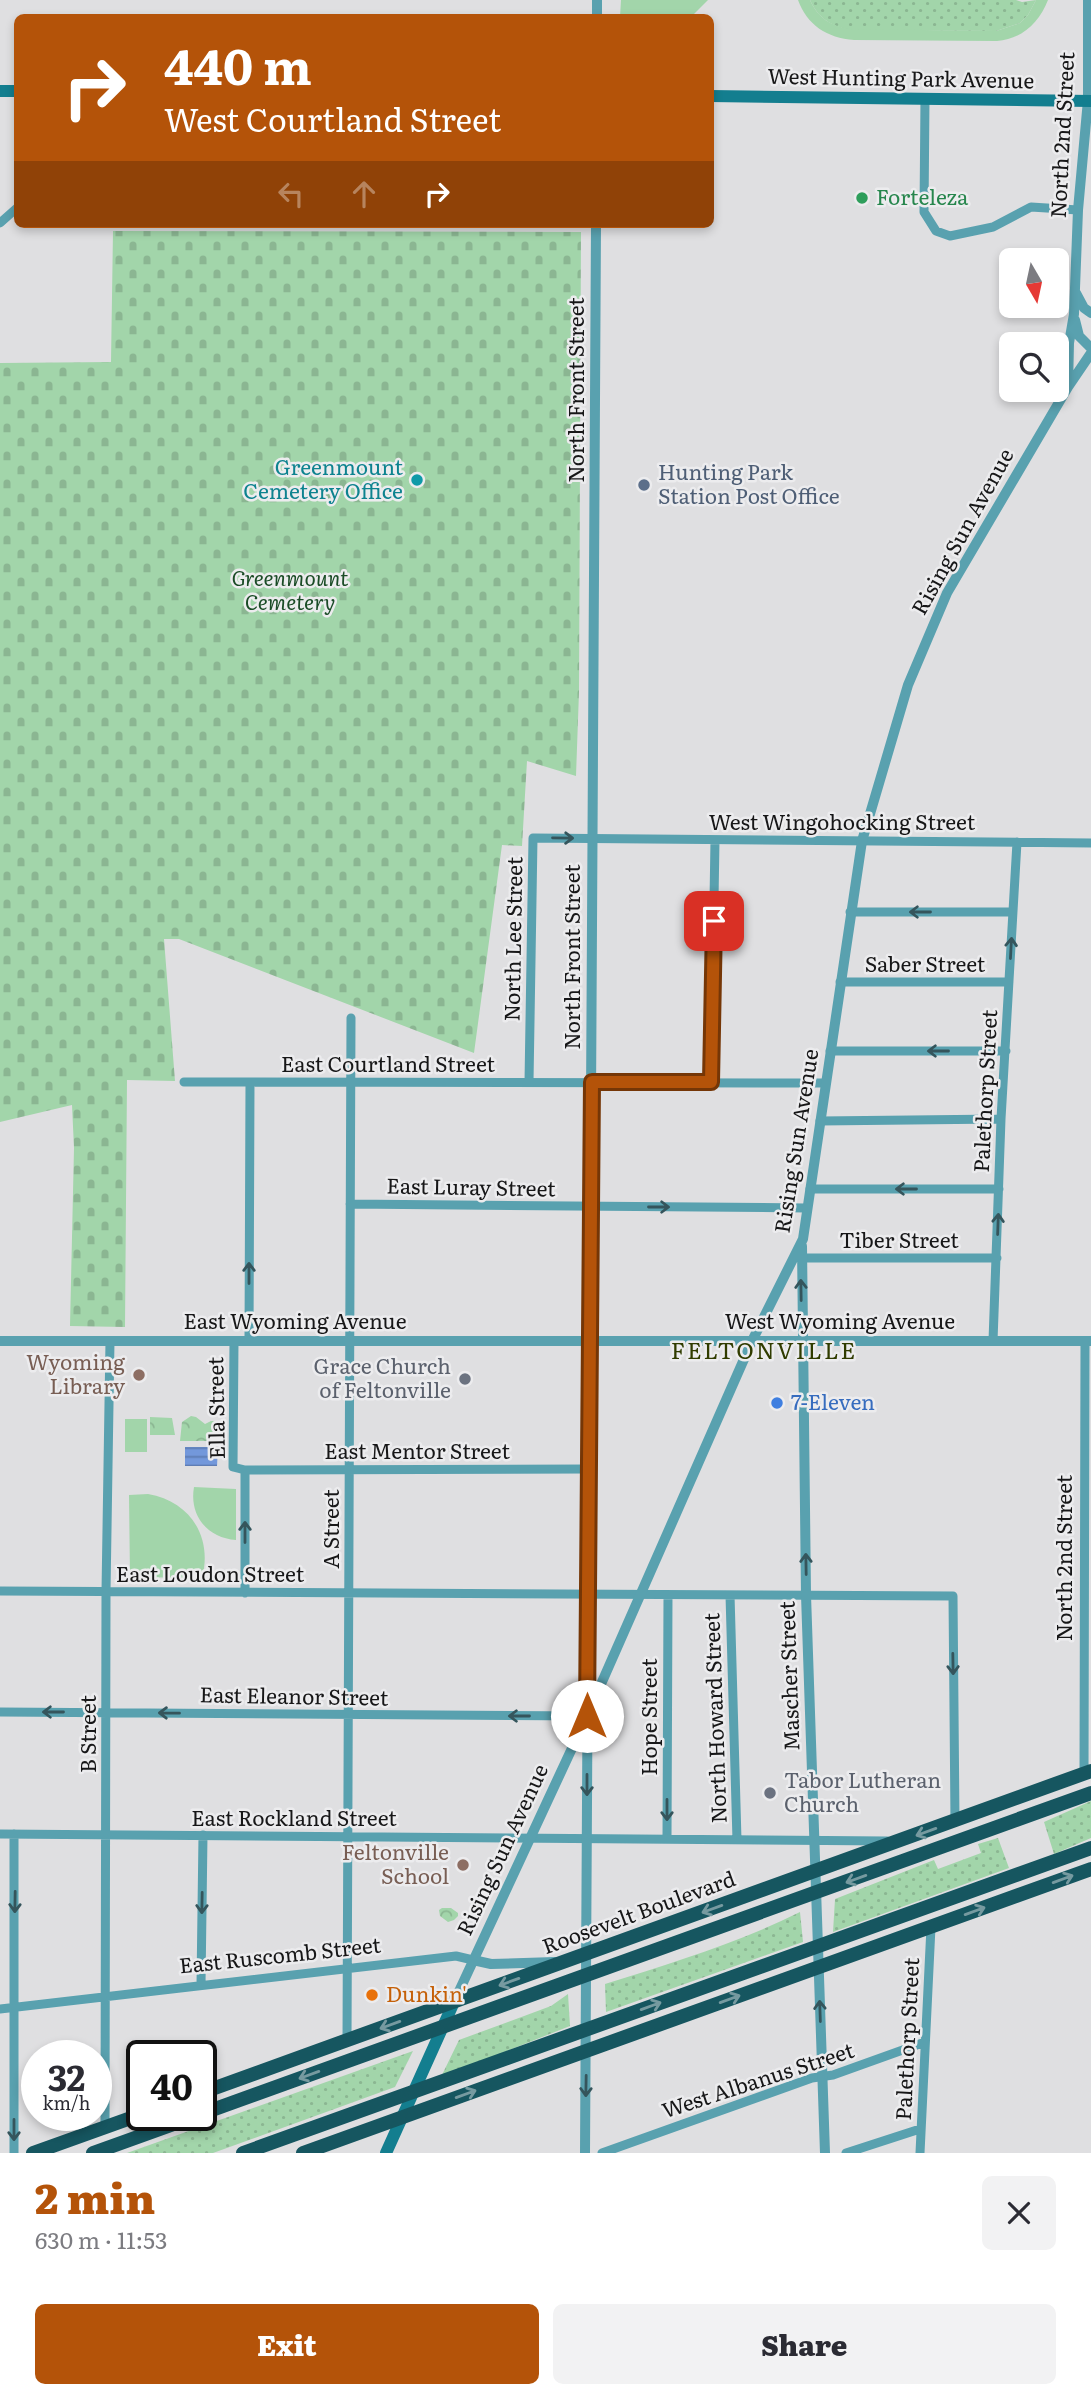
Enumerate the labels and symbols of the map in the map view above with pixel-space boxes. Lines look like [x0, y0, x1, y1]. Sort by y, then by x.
street label: North 2nd Street [1041, 50, 1080, 219]
street label: West Hunting Park Avenue [767, 59, 1035, 94]
place label: Forteleza [876, 180, 969, 211]
marker: Forteleza [854, 190, 870, 206]
north arrow [999, 248, 1069, 318]
street label: North Front Street [559, 297, 590, 483]
street label: Rising Sun Avenue [902, 442, 1020, 620]
place label: Greenmount Cemetery Office [243, 450, 404, 505]
place label: Hunting Park Station Post Office [658, 455, 840, 510]
marker: Greenmount Cemetery Office [409, 472, 425, 488]
marker: Hunting Park Station Post Office [636, 477, 652, 493]
park label: Greenmount Cemetery [232, 561, 349, 616]
street label: West Wingohocking Street [709, 805, 976, 836]
one-way arrow [551, 832, 574, 845]
street label: North Lee Street [495, 856, 528, 1021]
street label: North Front Street [555, 864, 586, 1050]
pin [684, 891, 744, 951]
one-way arrow [909, 905, 932, 919]
one-way arrow [1004, 937, 1017, 960]
street label: Saber Street [865, 947, 986, 978]
street label: Palethorp Street [964, 1008, 1003, 1173]
one-way arrow [926, 1044, 949, 1058]
street label: Rising Sun Avenue [765, 1046, 824, 1235]
street label: East Courtland Street [281, 1047, 496, 1078]
street label: East Luray Street [386, 1169, 556, 1202]
one-way arrow [895, 1182, 918, 1196]
one-way arrow [647, 1201, 670, 1214]
one-way arrow [991, 1213, 1004, 1236]
street label: Tiber Street [839, 1223, 959, 1254]
one-way arrow [242, 1261, 256, 1284]
one-way arrow [794, 1279, 808, 1302]
street label: East Wyoming Avenue [183, 1304, 407, 1335]
street label: West Wyoming Avenue [725, 1304, 955, 1335]
district label: FELTONVILLE [671, 1332, 857, 1366]
place label: Wyoming Library [26, 1345, 126, 1400]
place label: Grace Church of Feltonville [314, 1349, 451, 1404]
street label: Ella Street [198, 1356, 231, 1460]
marker: Wyoming Library [131, 1367, 147, 1383]
marker: Grace Church of Feltonville [457, 1371, 473, 1387]
place label: 7-Eleven [791, 1385, 875, 1416]
marker: 7-Eleven [769, 1395, 785, 1411]
street label: East Mentor Street [324, 1434, 510, 1465]
street label: North 2nd Street [1047, 1474, 1078, 1641]
street label: A Street [314, 1489, 345, 1569]
one-way arrow [238, 1520, 252, 1543]
one-way arrow [799, 1552, 812, 1575]
street label: East Loudon Street [116, 1557, 305, 1588]
street label: Mascher Street [769, 1600, 806, 1752]
street label: North Howard Street [694, 1612, 733, 1824]
one-way arrow [947, 1653, 960, 1676]
street label: Hope Street [632, 1658, 663, 1776]
street label: East Eleanor Street [199, 1677, 389, 1712]
position arrow [550, 1679, 624, 1753]
street label: B Street [71, 1694, 102, 1773]
one-way arrow [42, 1705, 65, 1719]
one-way arrow [158, 1707, 181, 1720]
one-way arrow [507, 1709, 530, 1723]
street label: Rising Sun Avenue [447, 1758, 554, 1940]
place label: Tabor Lutheran Church [784, 1763, 941, 1818]
one-way arrow [580, 1773, 594, 1796]
marker: Tabor Lutheran Church [762, 1785, 778, 1801]
one-way arrow [660, 1798, 674, 1821]
street label: East Rockland Street [191, 1801, 397, 1832]
one-way arrow [916, 1827, 938, 1839]
place label: Feltonville School [342, 1835, 449, 1890]
marker: Feltonville School [455, 1857, 471, 1873]
street label: Roosevelt Boulevard [537, 1861, 739, 1960]
one-way arrow [1051, 1872, 1073, 1885]
one-way arrow [845, 1874, 867, 1886]
one-way arrow [8, 1890, 22, 1913]
one-way arrow [195, 1892, 209, 1915]
one-way arrow [702, 1904, 724, 1916]
one-way arrow [963, 1904, 985, 1917]
street label: East Ruscomb Street [177, 1927, 383, 1980]
street label: Palethorp Street [886, 1956, 925, 2121]
place label: Dunkin' [386, 1977, 467, 2008]
one-way arrow [499, 1977, 521, 1989]
marker: Dunkin' [364, 1987, 380, 2003]
one-way arrow [719, 1992, 741, 2005]
one-way arrow [640, 1999, 662, 2012]
one-way arrow [813, 2000, 826, 2023]
one-way arrow [379, 2020, 401, 2032]
street label: West Albanus Street [657, 2033, 858, 2124]
speed limit sign: 40 [126, 2040, 217, 2131]
one-way arrow [298, 2070, 320, 2082]
one-way arrow [579, 2074, 593, 2097]
one-way arrow [454, 2087, 476, 2099]
one-way arrow [7, 2118, 21, 2141]

